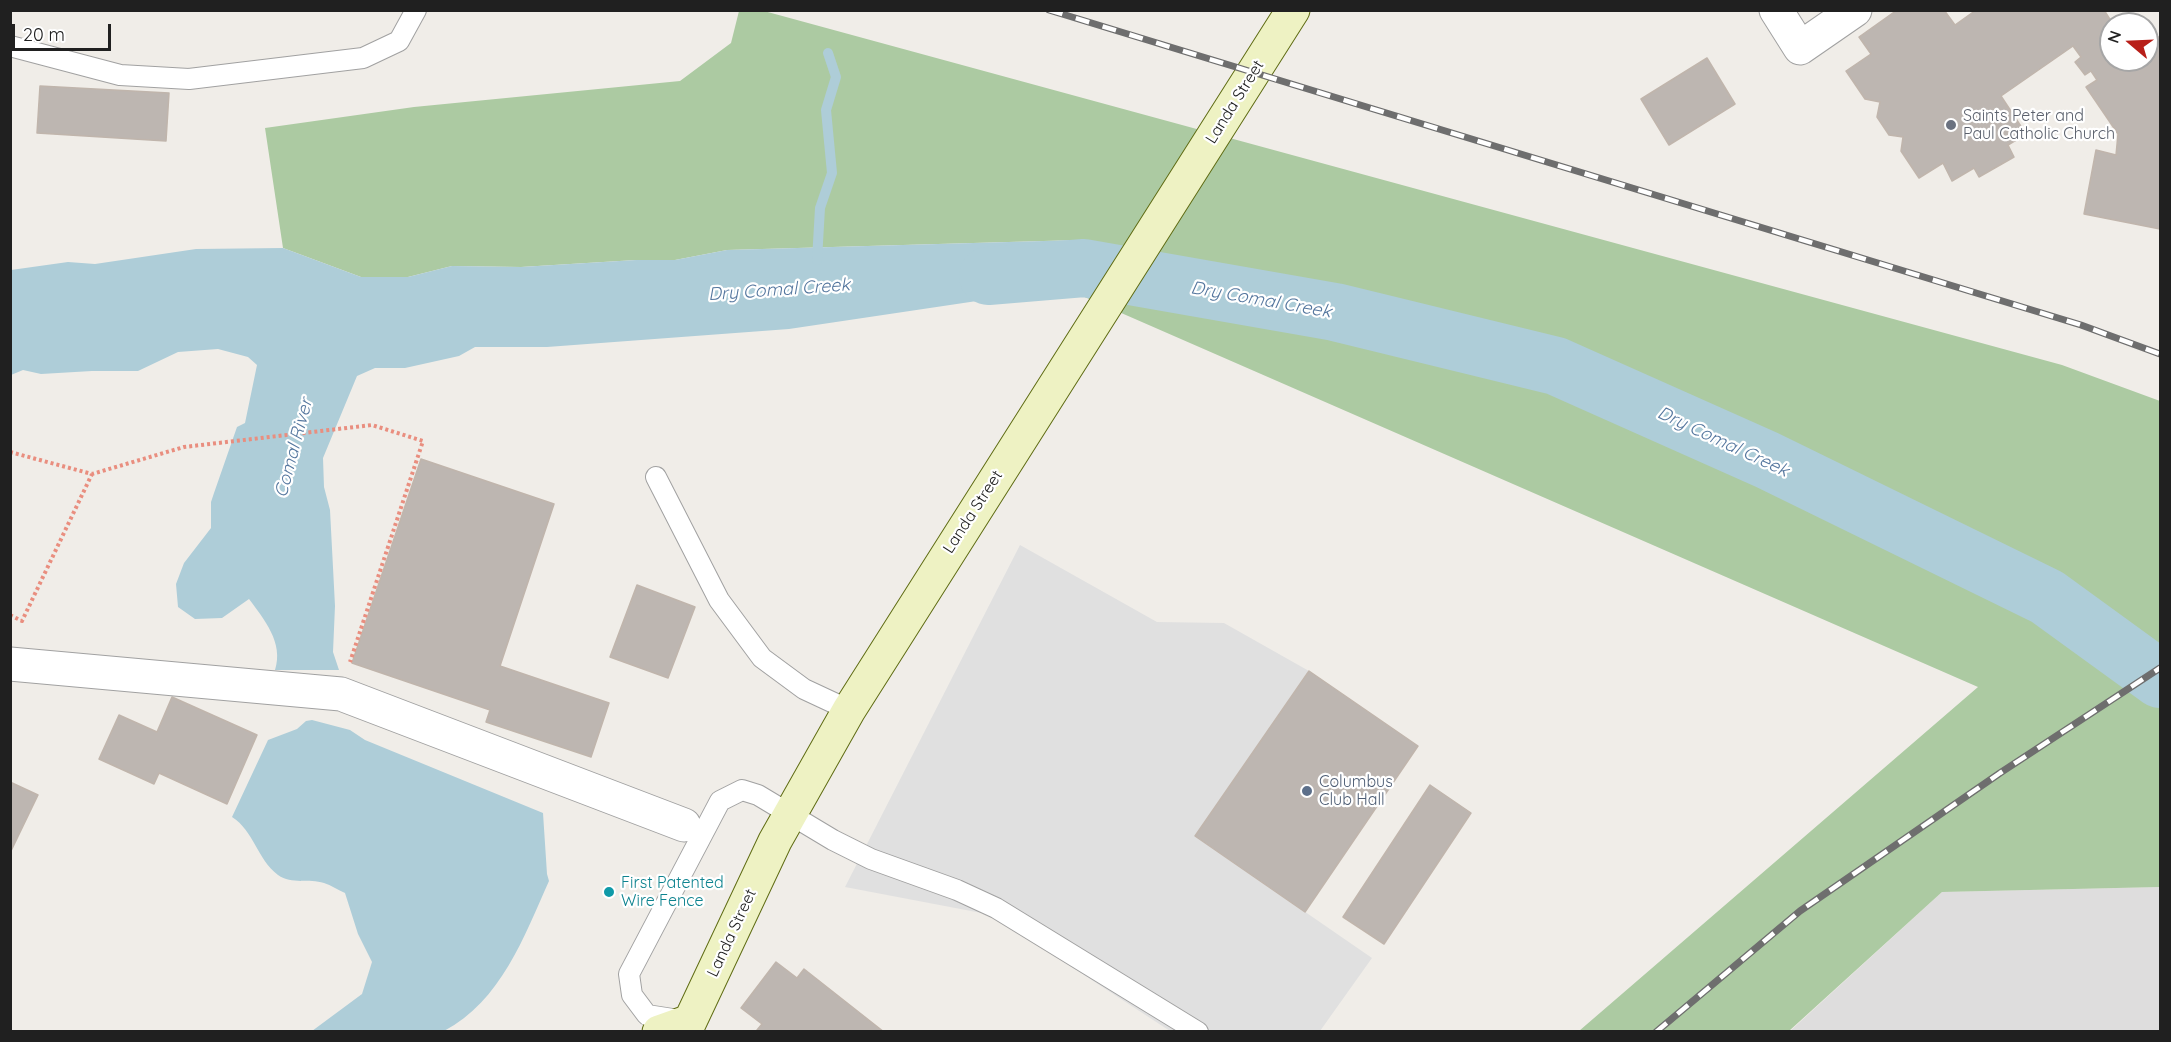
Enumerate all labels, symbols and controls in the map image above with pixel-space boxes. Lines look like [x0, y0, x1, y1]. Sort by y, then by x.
scale bar [15, 12, 114, 50]
north arrow [2099, 12, 2159, 72]
text: 20 m [23, 23, 65, 46]
text: N [2102, 28, 2125, 46]
street label: Landa Street [1202, 57, 1268, 147]
place label: Saints Peter and Paul Catholic Church [1963, 106, 2115, 144]
marker: Saints Peter and Paul Catholic Church [1944, 118, 1958, 132]
water label: Dry Comal Creek [707, 274, 851, 306]
water label: Dry Comal Creek [1189, 277, 1333, 323]
water label: Comal River [270, 396, 318, 500]
water label: Dry Comal Creek [1654, 402, 1792, 482]
street label: Landa Street [939, 467, 1007, 557]
place label: Columbus Club Hall [1319, 772, 1393, 810]
marker: Columbus Club Hall [1300, 784, 1314, 798]
place label: First Patented Wire Fence [621, 873, 724, 911]
marker: First Patented Wire Fence [602, 885, 616, 899]
street label: Landa Street [703, 886, 761, 980]

